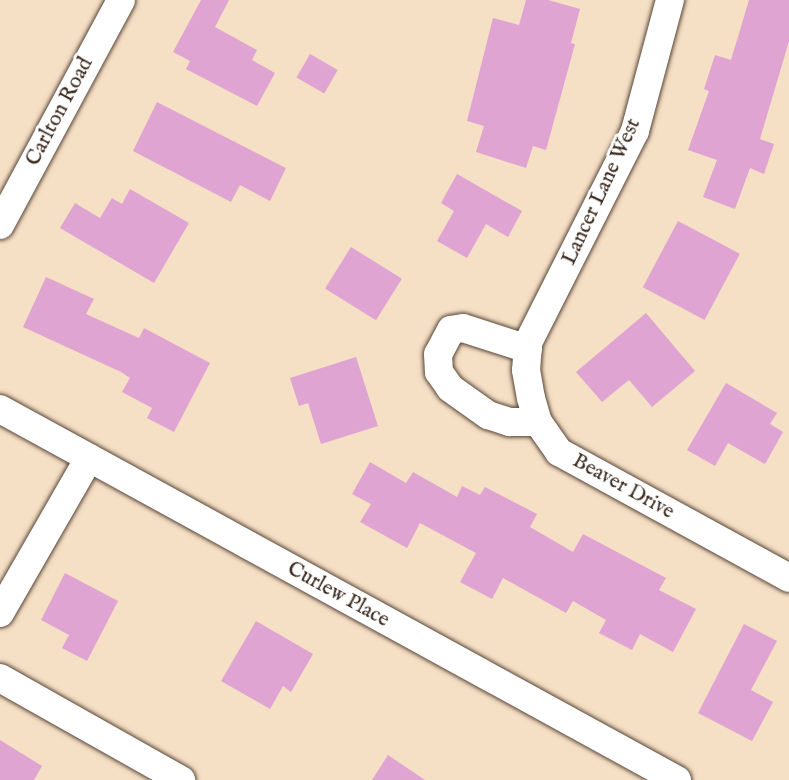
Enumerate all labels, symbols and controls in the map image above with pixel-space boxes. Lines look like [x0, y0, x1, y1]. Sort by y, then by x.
street label: Carlton Road [21, 53, 99, 171]
street label: Lancer Lane West [557, 115, 647, 269]
street label: Beaver Drive [568, 449, 678, 525]
street label: Curlew Place [283, 557, 393, 633]

